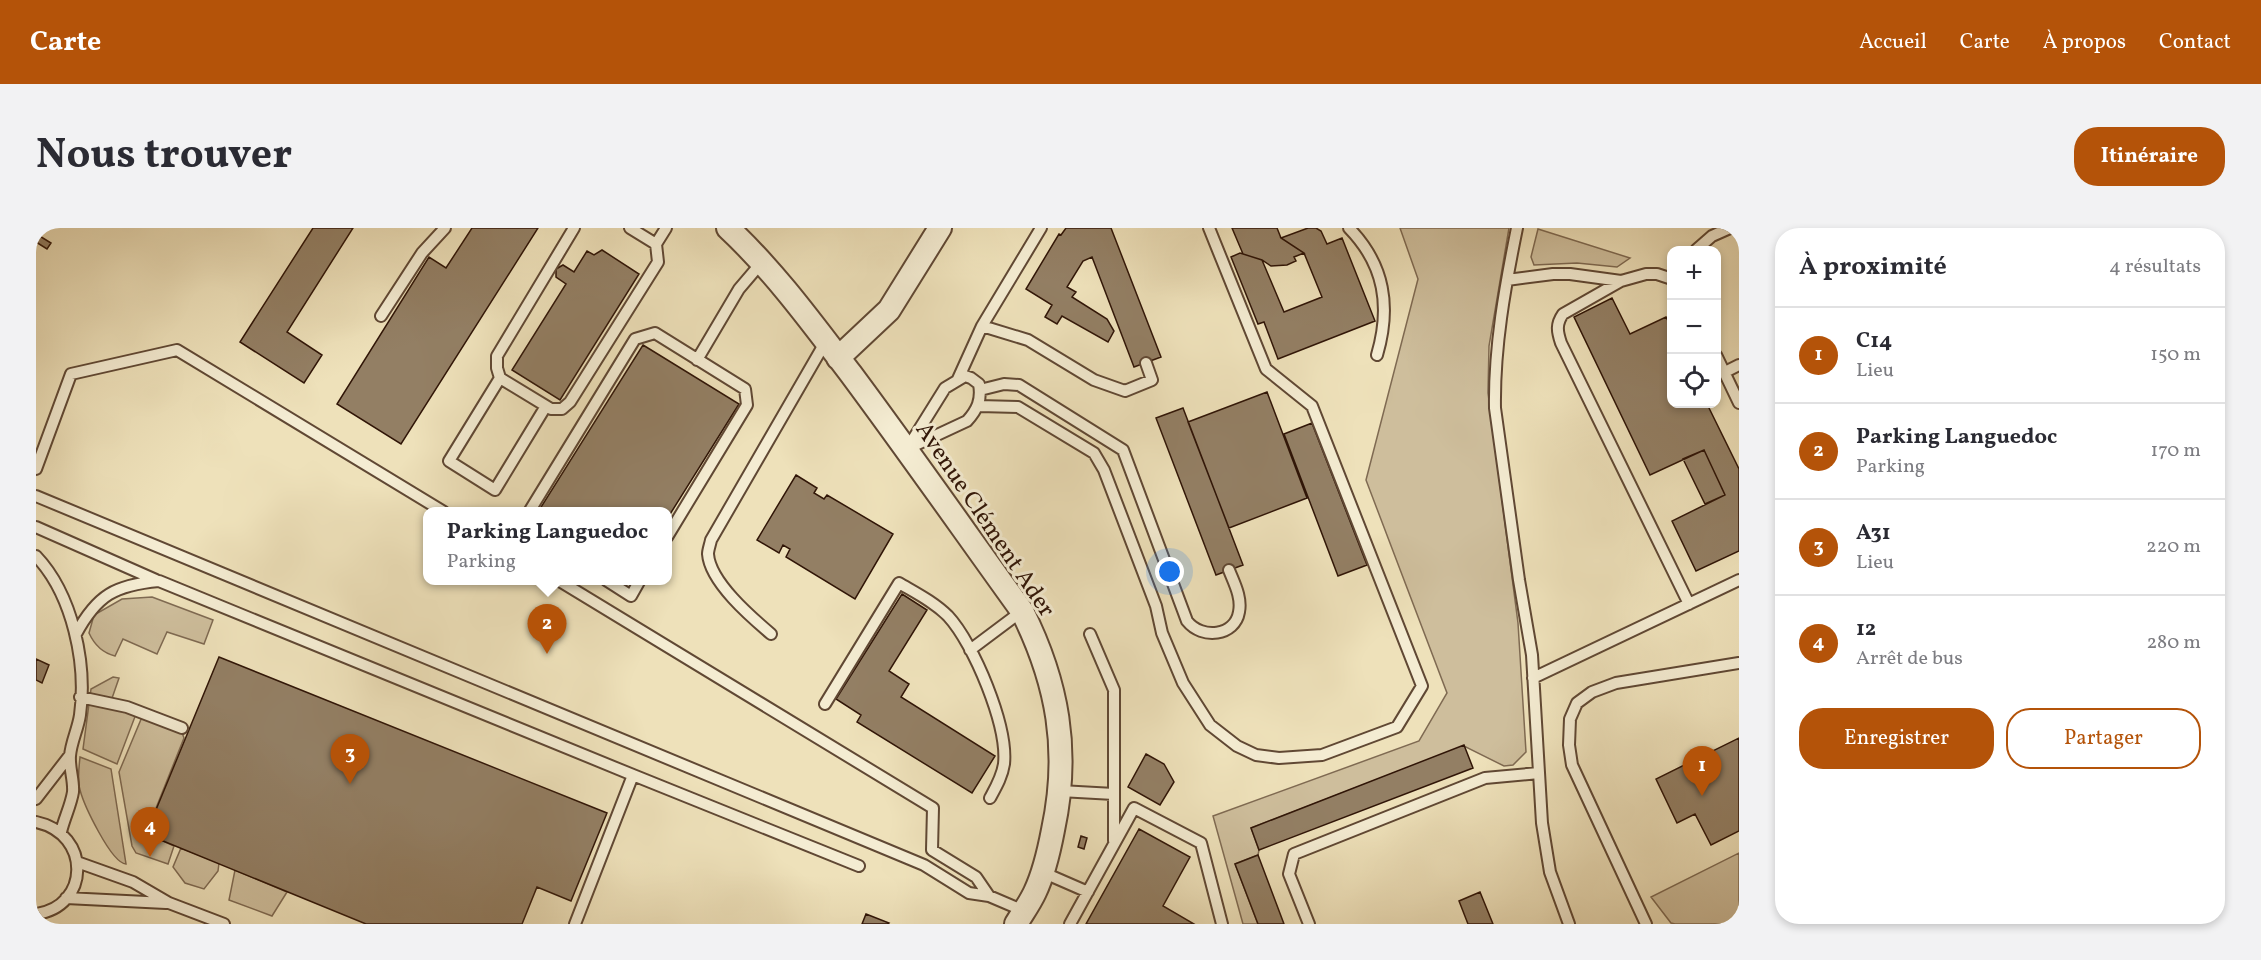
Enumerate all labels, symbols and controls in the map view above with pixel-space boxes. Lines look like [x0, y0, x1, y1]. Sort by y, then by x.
text: Carte [30, 23, 101, 62]
text: Accueil [1859, 28, 1927, 57]
text: Carte [1960, 28, 2010, 57]
text: À propos [2043, 28, 2126, 57]
text: Contact [2159, 28, 2231, 57]
text: Nous trouver [36, 127, 292, 186]
button: Itinéraire [2074, 127, 2225, 186]
map controls [1667, 246, 1721, 408]
button: + [1667, 246, 1721, 300]
text: À proximité [1799, 249, 1947, 285]
text: 4 résultats [2109, 253, 2201, 281]
button: − [1667, 300, 1721, 354]
text: C14 [1856, 326, 1892, 357]
text: 1 [1814, 341, 1823, 369]
text: 150 m [2150, 341, 2201, 369]
button: locate [1667, 354, 1721, 408]
text: Lieu [1856, 357, 1894, 385]
street label: Avenue Clément Ader [906, 416, 1062, 625]
text: Parking Languedoc [1856, 422, 2057, 453]
text: 2 [1813, 437, 1824, 465]
text: 170 m [2151, 437, 2201, 465]
text: Parking [1856, 453, 1925, 481]
popup [423, 507, 672, 585]
text: Parking Languedoc [447, 517, 648, 548]
text: A31 [1856, 518, 1891, 549]
text: 3 [1813, 533, 1824, 561]
text: 220 m [2146, 533, 2201, 561]
text: Parking [447, 548, 516, 576]
text: Lieu [1856, 549, 1894, 577]
your location [1155, 557, 1184, 586]
pin: 2 [528, 604, 566, 654]
text: 12 [1856, 614, 1876, 645]
text: 4 [1812, 629, 1825, 657]
text: 280 m [2146, 629, 2201, 657]
text: Arrêt de bus [1856, 645, 1963, 673]
button: Enregistrer [1799, 708, 1994, 769]
button: Partager [2006, 708, 2201, 769]
pin: 3 [330, 734, 370, 784]
pin: 1 [1682, 746, 1722, 796]
pin: 4 [130, 808, 170, 857]

